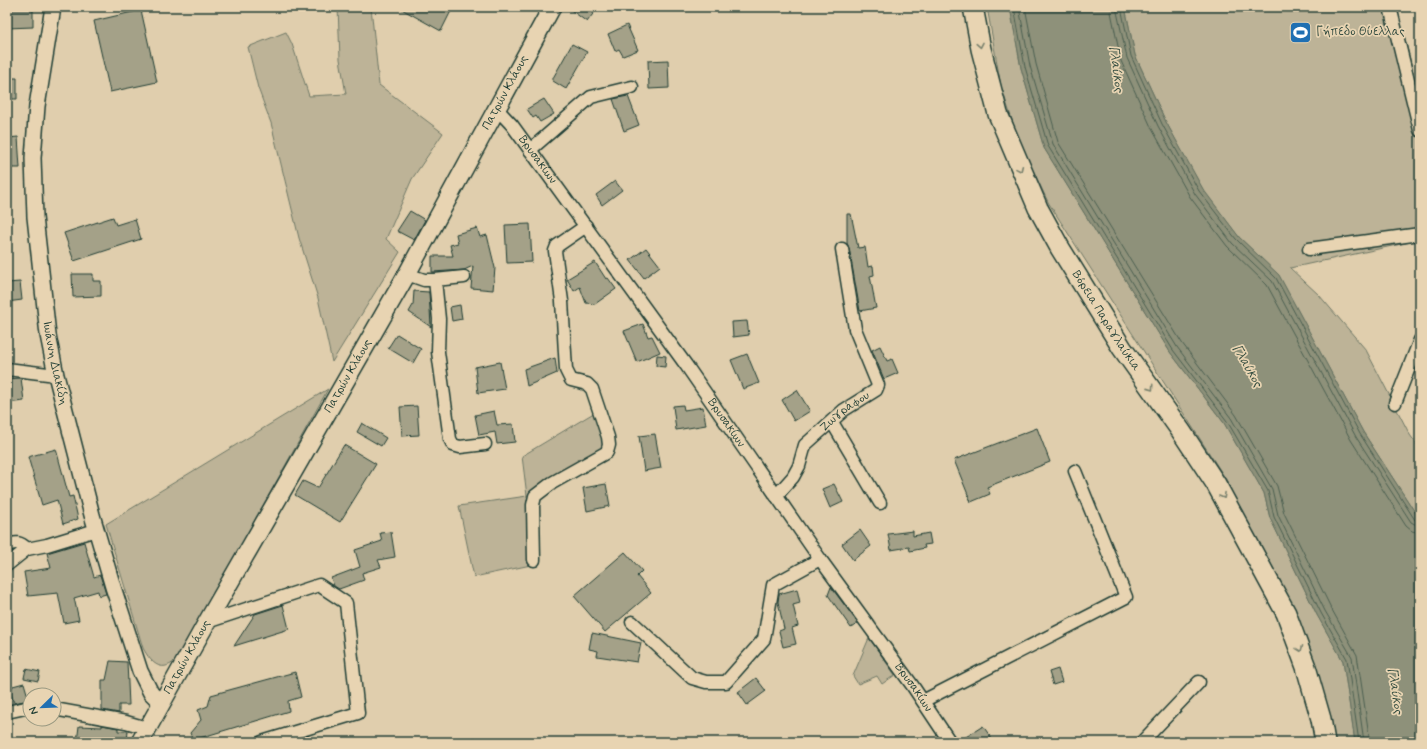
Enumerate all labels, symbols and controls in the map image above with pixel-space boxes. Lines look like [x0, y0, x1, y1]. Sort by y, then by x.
sports icon: Γήπεδο Θύελλας [1287, 19, 1313, 45]
place label: Γήπεδο Θύελλας [1316, 24, 1405, 40]
one-way arrow [975, 42, 984, 49]
water label: Γλαύκος [1105, 45, 1127, 95]
street label: Πατρών Κλάους [479, 53, 532, 133]
street label: Βρυσακίων [514, 132, 560, 187]
one-way arrow [1016, 165, 1024, 172]
street label: Βόρεια Παραγλαύκια [1068, 268, 1144, 375]
street label: Ιωάννη Διακίδη [39, 320, 71, 407]
street label: Πατρών Κλάους [321, 336, 376, 416]
water label: Γλαύκος [1228, 341, 1267, 392]
one-way arrow [1146, 384, 1153, 391]
street label: Ζωγράφου [817, 388, 873, 436]
street label: Βρυσακίων [704, 396, 749, 451]
one-way arrow [1218, 492, 1225, 500]
street label: Πατρών Κλάους [160, 617, 214, 697]
one-way arrow [1295, 646, 1303, 653]
street label: Βρυσακίων [891, 660, 936, 715]
water label: Γλαύκος [1383, 667, 1407, 717]
north arrow [22, 687, 62, 727]
text: N [26, 704, 42, 717]

